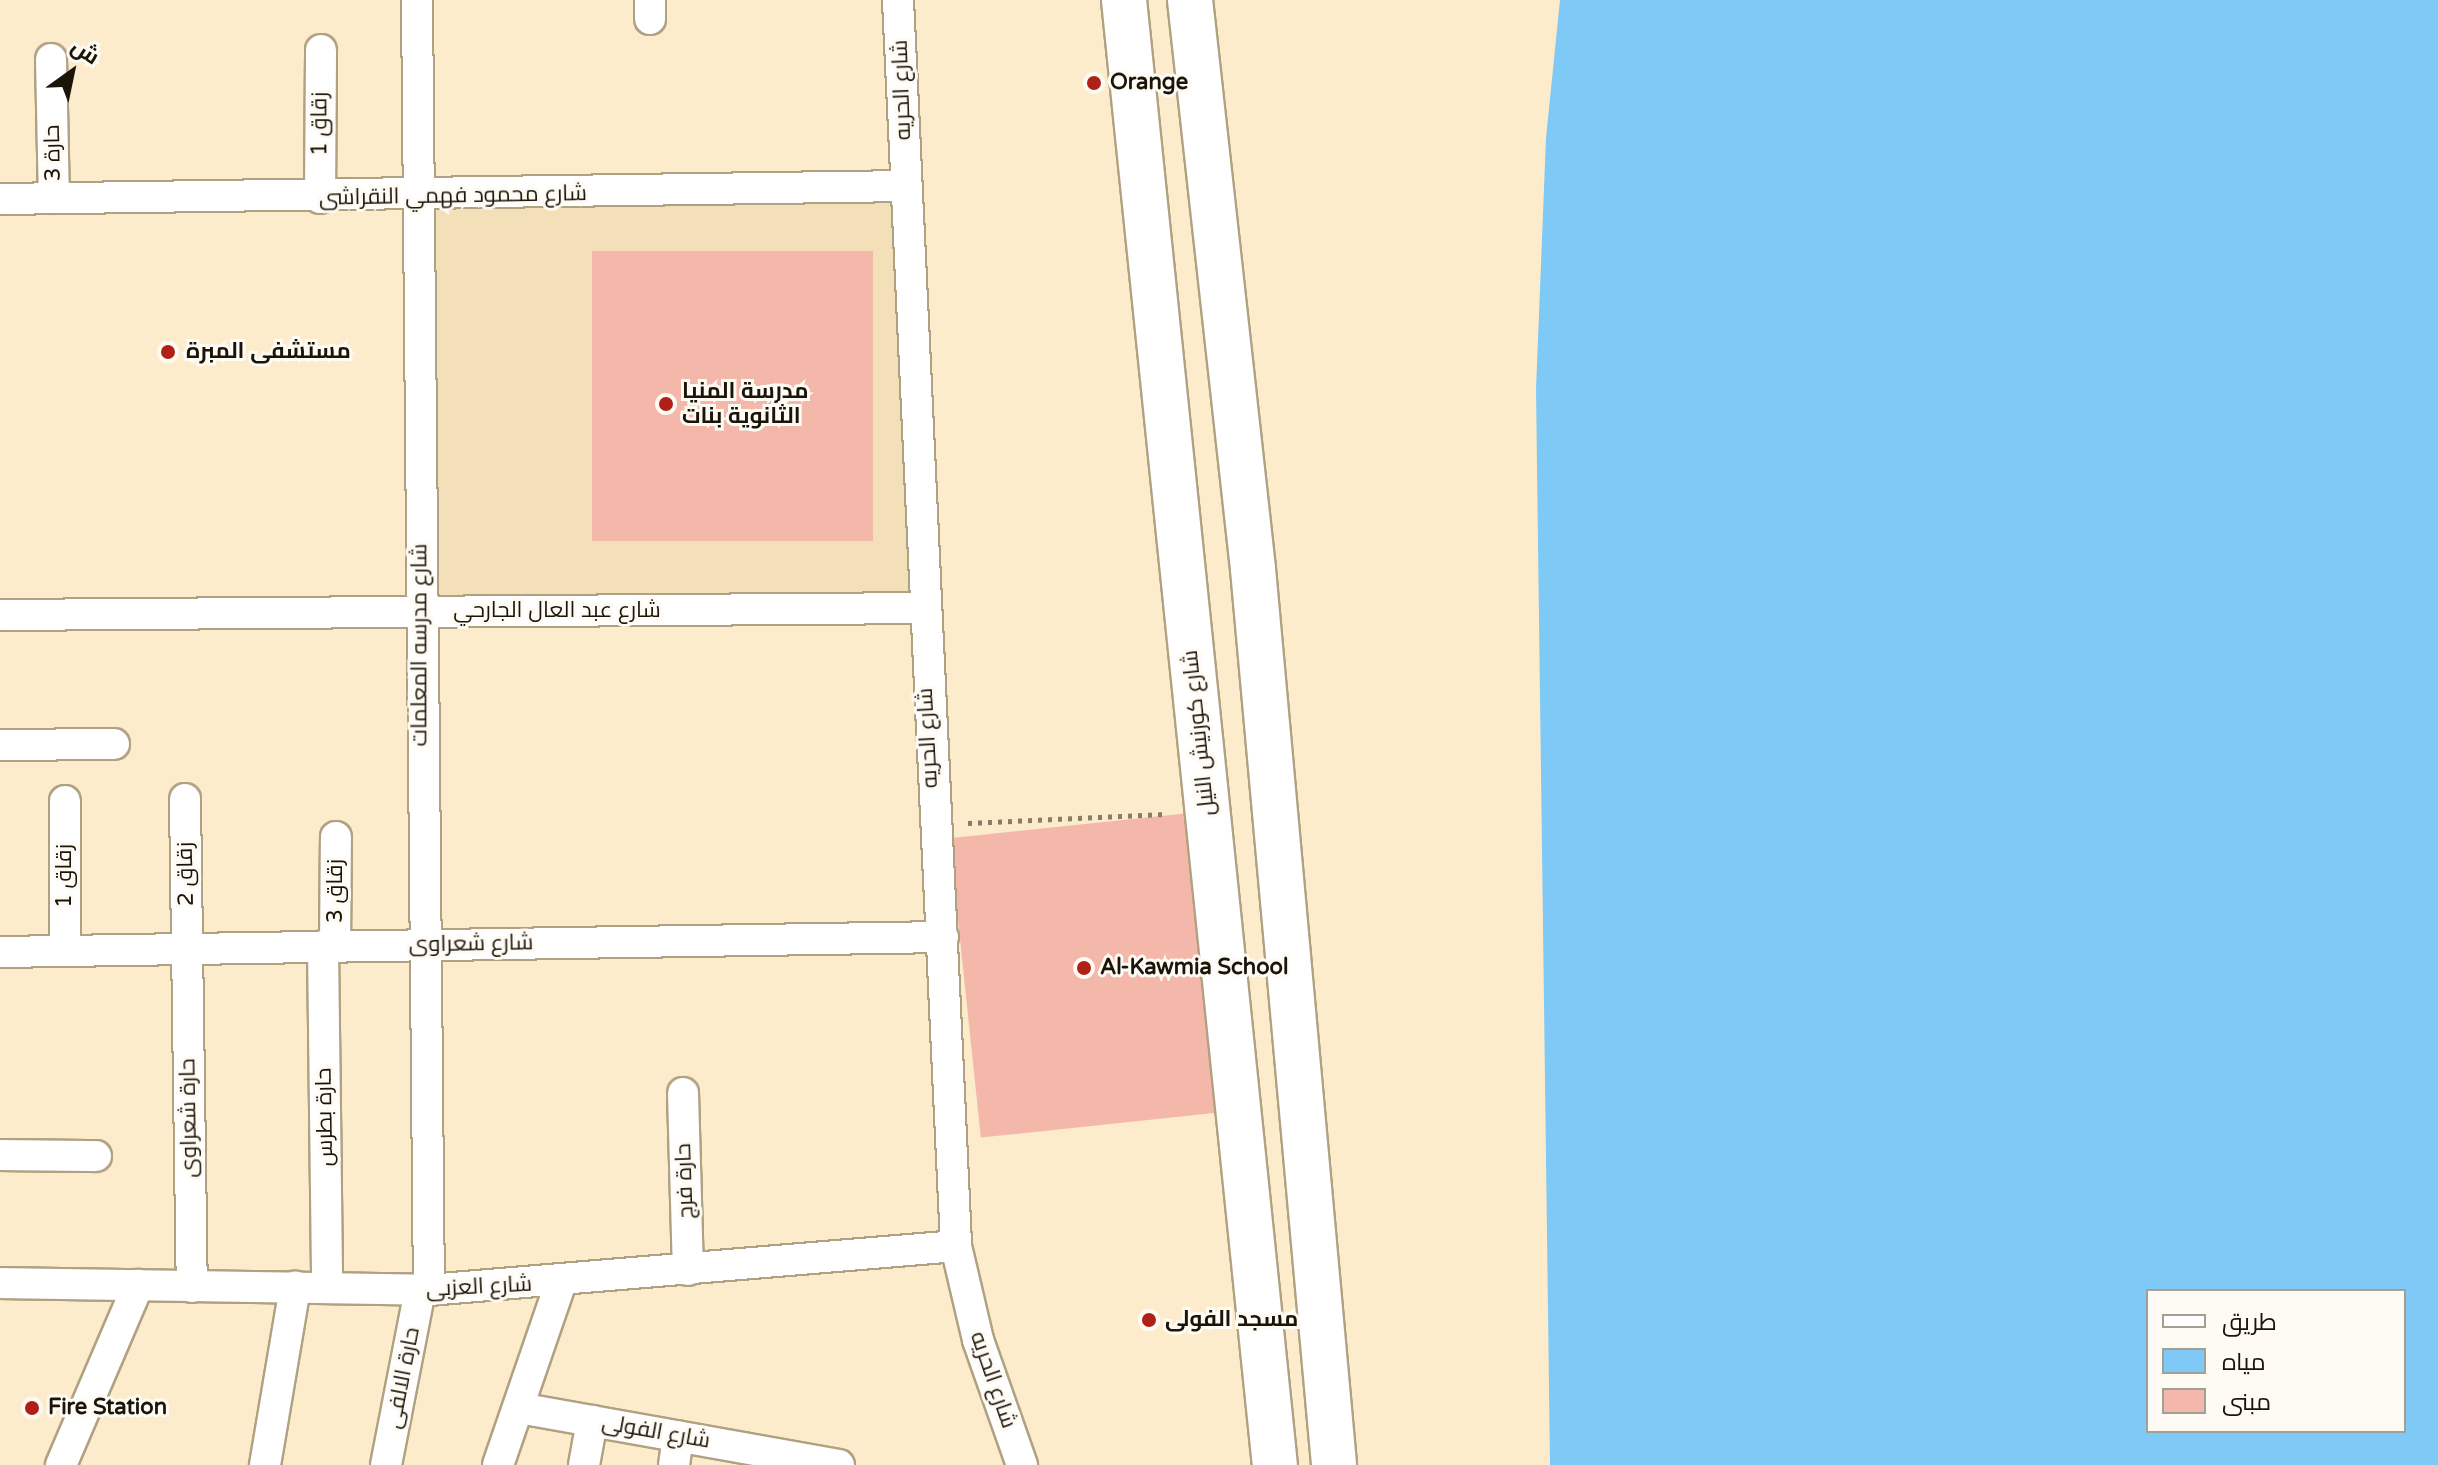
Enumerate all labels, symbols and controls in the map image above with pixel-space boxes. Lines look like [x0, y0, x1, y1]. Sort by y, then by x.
north arrow [32, 32, 112, 112]
text: ش [66, 33, 104, 70]
street label: شارع الحريه [887, 39, 917, 141]
place label: Orange [1110, 70, 1188, 96]
marker: Orange [1085, 74, 1103, 92]
street label: زقاق 1 [307, 92, 333, 156]
street label: حارة 3 [39, 124, 67, 182]
street label: شارع محمود فهمي النقراشى [319, 180, 587, 212]
place label: مستشفى المبرة [186, 339, 351, 365]
marker: مستشفى المبرة [157, 341, 179, 363]
place label: مدرسة المنيا الثانوية بنات [682, 378, 808, 430]
marker: مدرسة المنيا الثانوية بنات [657, 395, 675, 413]
street label: شارع مدرسه المعلمات [407, 544, 433, 746]
street label: شارع عبد العال الجارحي [453, 598, 661, 624]
street label: شارع كورنيش النيل [1177, 649, 1221, 817]
street label: شارع الحريه [912, 687, 944, 789]
street label: زقاق 2 [172, 842, 200, 906]
street label: زقاق 1 [52, 844, 78, 908]
street label: زقاق 3 [323, 859, 349, 923]
street label: شارع شعراوى [408, 930, 534, 958]
place label: Al-Kawmia School [1100, 955, 1288, 981]
marker: Al-Kawmia School [1075, 959, 1093, 977]
street label: حارة شعراوى [175, 1058, 203, 1178]
street label: حارة بطرس [311, 1067, 339, 1167]
street label: حارة فرج [670, 1143, 700, 1219]
street label: شارع العزبى [425, 1271, 533, 1303]
legend [2146, 1289, 2406, 1433]
place label: مسجد الفولى [1165, 1307, 1298, 1333]
text: طريق [2222, 1308, 2277, 1337]
marker: مسجد الفولى [1140, 1311, 1158, 1329]
street label: حارة الالفى [380, 1325, 426, 1431]
street label: شارع الحريه [964, 1328, 1022, 1432]
text: مياه [2222, 1348, 2266, 1377]
text: مبنى [2222, 1388, 2271, 1417]
place label: Fire Station [48, 1395, 167, 1421]
marker: Fire Station [23, 1399, 41, 1417]
street label: شارع الفولى [600, 1409, 712, 1455]

